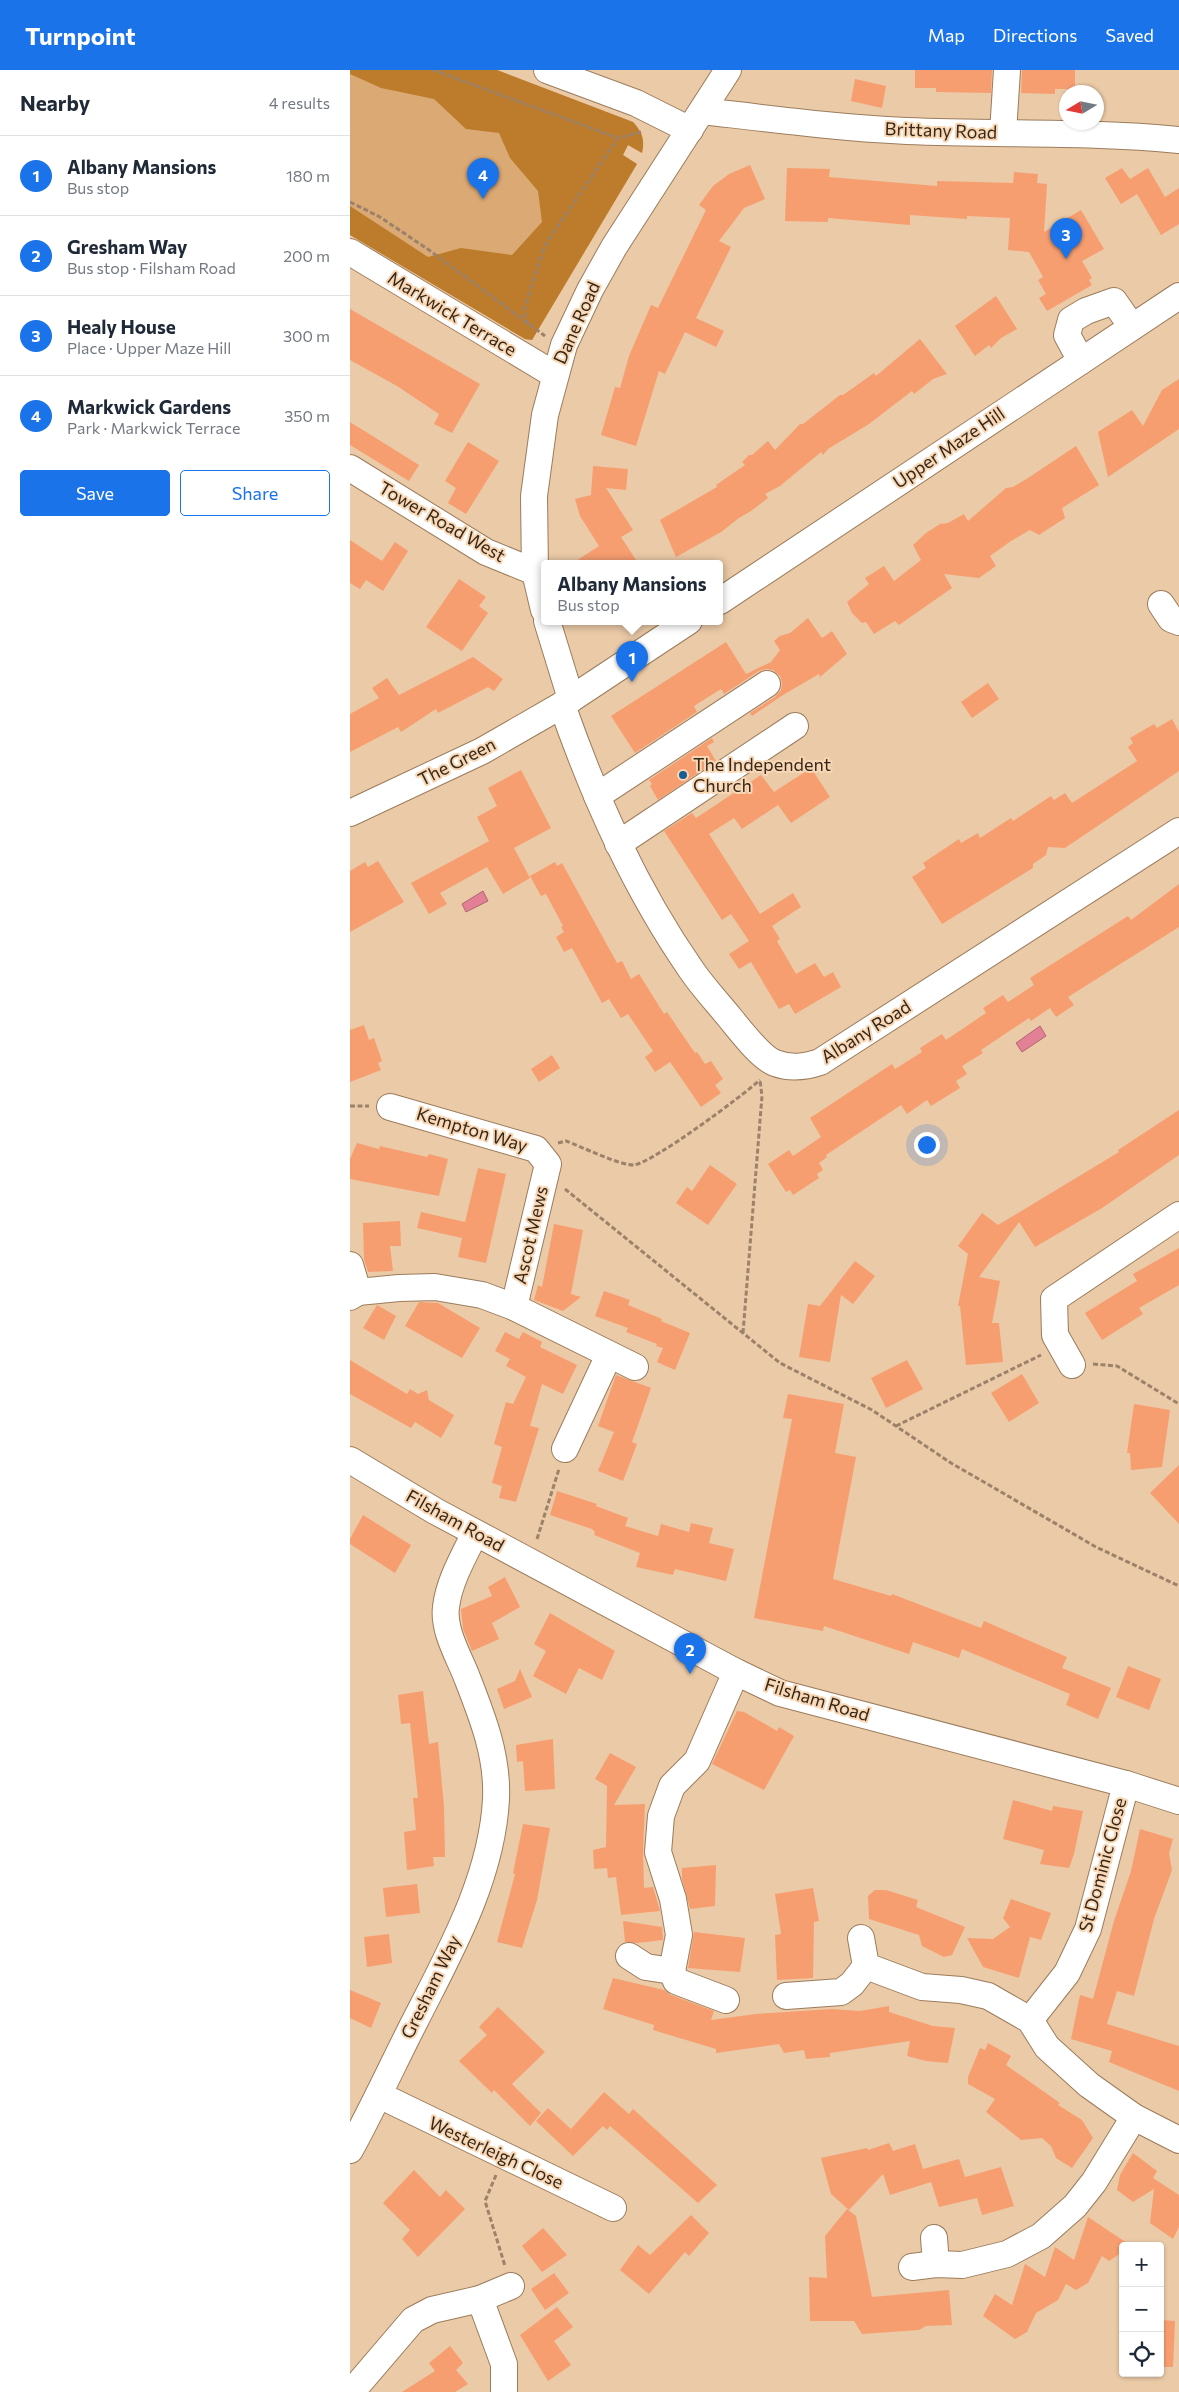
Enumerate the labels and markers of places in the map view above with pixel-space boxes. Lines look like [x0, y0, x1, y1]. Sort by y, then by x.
pin: 4 [467, 158, 499, 199]
pin: 3 [1050, 218, 1082, 259]
pin: 1 [616, 641, 648, 682]
place label: The Independent Church [693, 753, 831, 796]
marker: The Independent Church [677, 769, 689, 781]
pin: 2 [674, 1633, 706, 1674]

